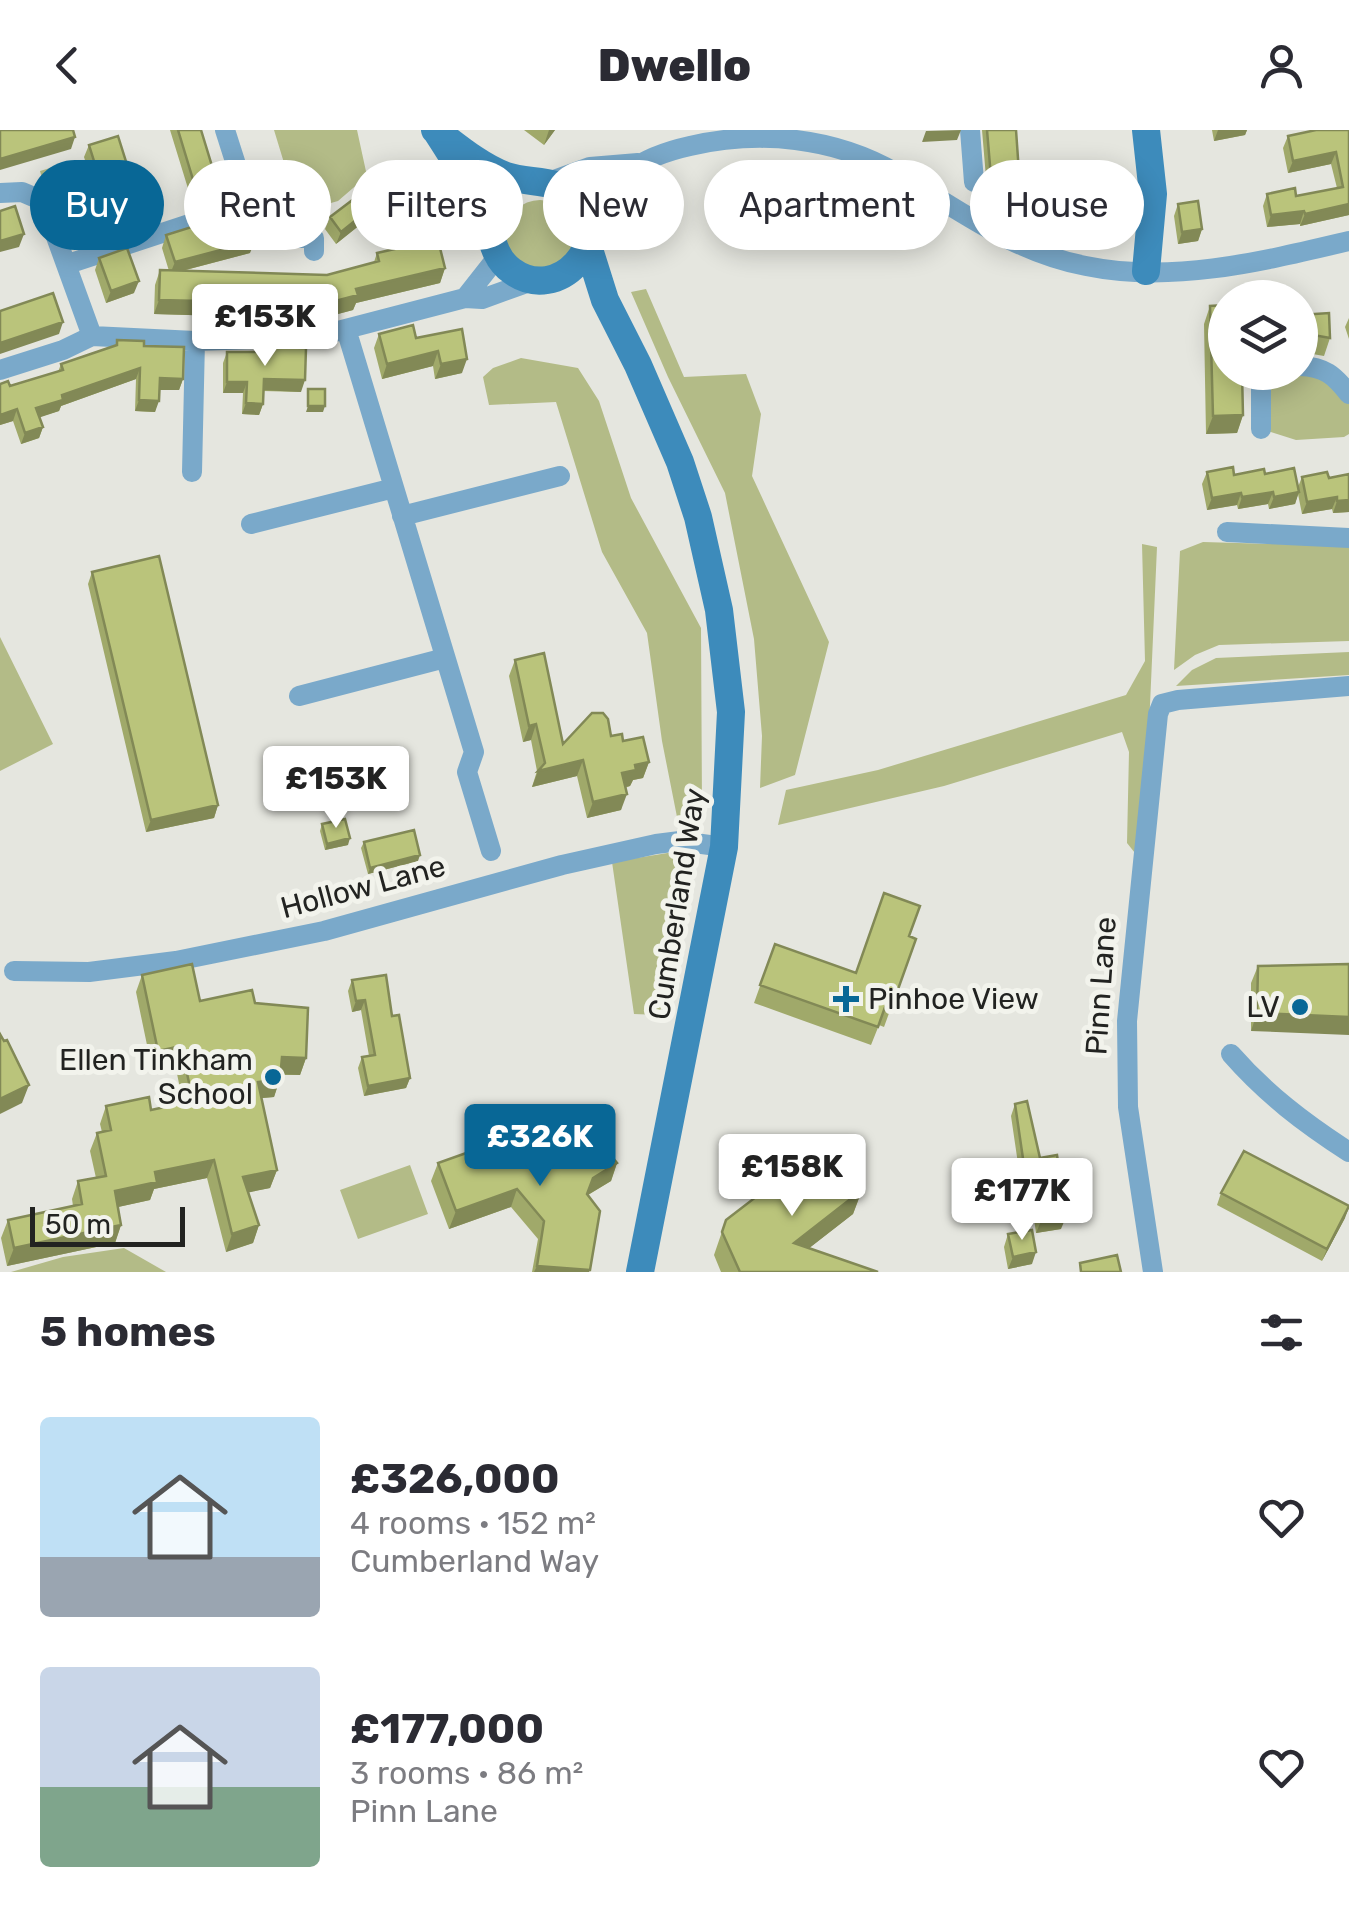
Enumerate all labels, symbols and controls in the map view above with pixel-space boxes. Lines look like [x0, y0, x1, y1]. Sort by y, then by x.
icon: back [40, 38, 95, 93]
icon: person [1254, 38, 1309, 93]
text: Dwello [598, 39, 751, 92]
chip: Buy [30, 160, 164, 250]
chip: Rent [184, 160, 331, 250]
chip: Filters [351, 160, 523, 250]
chip: New [543, 160, 684, 250]
chip: Apartment [704, 160, 950, 250]
chip: House [970, 160, 1144, 250]
map controls [1208, 280, 1318, 390]
button: layers [1208, 280, 1318, 390]
pin: £153K [195, 284, 335, 369]
text: £153K [214, 297, 316, 335]
pin: £153K [266, 746, 406, 831]
text: £153K [285, 759, 387, 797]
street label: Cumberland Way [641, 786, 713, 1022]
street label: Hollow Lane [277, 848, 449, 926]
street label: Pinn Lane [1078, 916, 1124, 1056]
place label: Pinhoe View [868, 981, 1039, 1017]
marker: Pinhoe View [833, 986, 859, 1012]
place label: LV [1246, 989, 1280, 1025]
marker: LV [1289, 996, 1311, 1018]
place label: Ellen Tinkham School [59, 1042, 253, 1112]
marker: Ellen Tinkham School [262, 1066, 284, 1088]
pin: £326K [470, 1104, 610, 1189]
text: £326K [486, 1117, 594, 1155]
pin: £158K [722, 1134, 862, 1219]
text: £158K [741, 1147, 843, 1185]
pin: £177K [952, 1158, 1092, 1243]
text: £177K [974, 1171, 1070, 1209]
scale bar [30, 1202, 185, 1246]
text: 50 m [45, 1208, 111, 1241]
icon: filters [1254, 1305, 1309, 1360]
text: 5 homes [40, 1307, 216, 1357]
text: £326,000 [350, 1454, 560, 1504]
icon: home [120, 1457, 240, 1577]
icon: heart [1254, 1490, 1309, 1545]
text: 4 rooms · 152 m² [350, 1504, 596, 1542]
text: Cumberland Way [350, 1542, 599, 1580]
text: £177,000 [350, 1704, 544, 1754]
icon: home [120, 1707, 240, 1827]
icon: heart [1254, 1740, 1309, 1795]
text: 3 rooms · 86 m² [350, 1754, 584, 1792]
text: Pinn Lane [350, 1792, 498, 1830]

